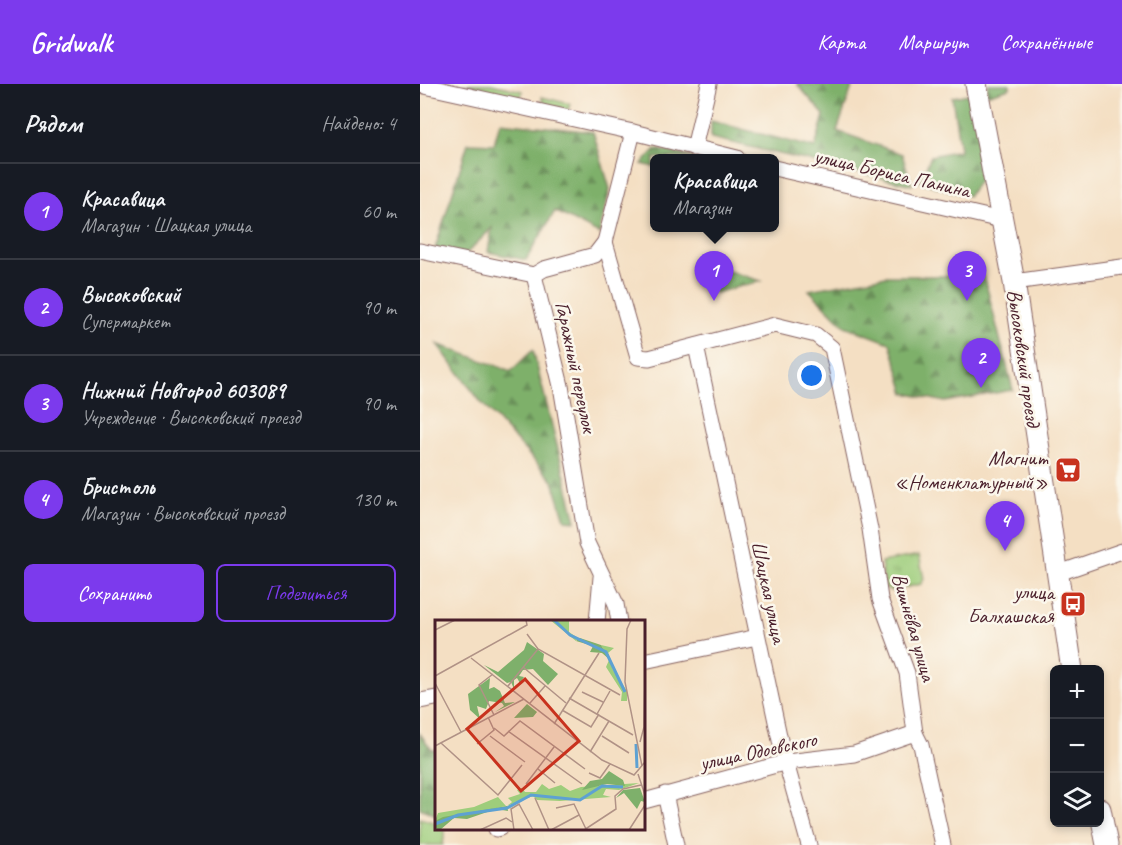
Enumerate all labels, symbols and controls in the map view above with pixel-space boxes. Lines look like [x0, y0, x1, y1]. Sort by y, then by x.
text: Gridwalk [30, 25, 112, 60]
text: Карта [817, 29, 866, 55]
text: Маршрут [899, 29, 968, 55]
text: Сохранённые [1001, 29, 1092, 55]
text: Рядом [24, 107, 82, 140]
text: Найдено: 4 [321, 111, 396, 136]
street label: улица Бориса Панина [810, 142, 975, 204]
popup [650, 154, 779, 232]
text: Красавица [673, 167, 756, 195]
text: Красавица [81, 185, 164, 213]
text: Магазин [673, 195, 731, 220]
text: 1 [39, 199, 48, 224]
text: 60 m [362, 199, 396, 224]
text: Магазин · Шацкая улица [81, 213, 251, 238]
pin: 1 [694, 252, 734, 301]
pin: 3 [948, 252, 986, 301]
text: Высоковский [81, 281, 181, 309]
street label: Высоковский проезд [1002, 288, 1047, 431]
text: 2 [39, 295, 48, 320]
text: 90 m [362, 295, 396, 320]
street label: Гаражный переулок [549, 299, 603, 437]
text: Супермаркет [81, 309, 170, 334]
pin: 2 [962, 338, 1000, 388]
your location [797, 361, 826, 390]
text: Нижний Новгород 603089 [81, 377, 285, 405]
text: 3 [39, 391, 48, 416]
text: 90 m [362, 391, 396, 416]
text: Учреждение · Высоковский проезд [81, 405, 300, 430]
place label: Магнит «Номенклатурный» [895, 445, 1049, 495]
supermarket icon: Магнит «Номенклатурный» [1053, 455, 1083, 485]
text: Бристоль [81, 473, 155, 501]
text: 4 [39, 487, 48, 512]
text: 130 m [353, 487, 396, 512]
text: Магазин · Высоковский проезд [81, 501, 284, 526]
pin: 4 [986, 502, 1024, 551]
street label: Шацкая улица [746, 539, 793, 648]
button: Сохранить [24, 564, 204, 622]
button: Поделиться [216, 564, 396, 622]
street label: Вишнёвая улица [886, 570, 942, 686]
place label: улица Балхашская [968, 579, 1056, 629]
bus stop icon: улица Балхашская [1058, 589, 1088, 619]
inset map [435, 620, 645, 830]
map controls [1050, 665, 1104, 827]
button: + [1050, 665, 1104, 719]
button: − [1050, 719, 1104, 773]
street label: улица Одоевского [695, 726, 820, 776]
button: layers [1050, 773, 1104, 827]

